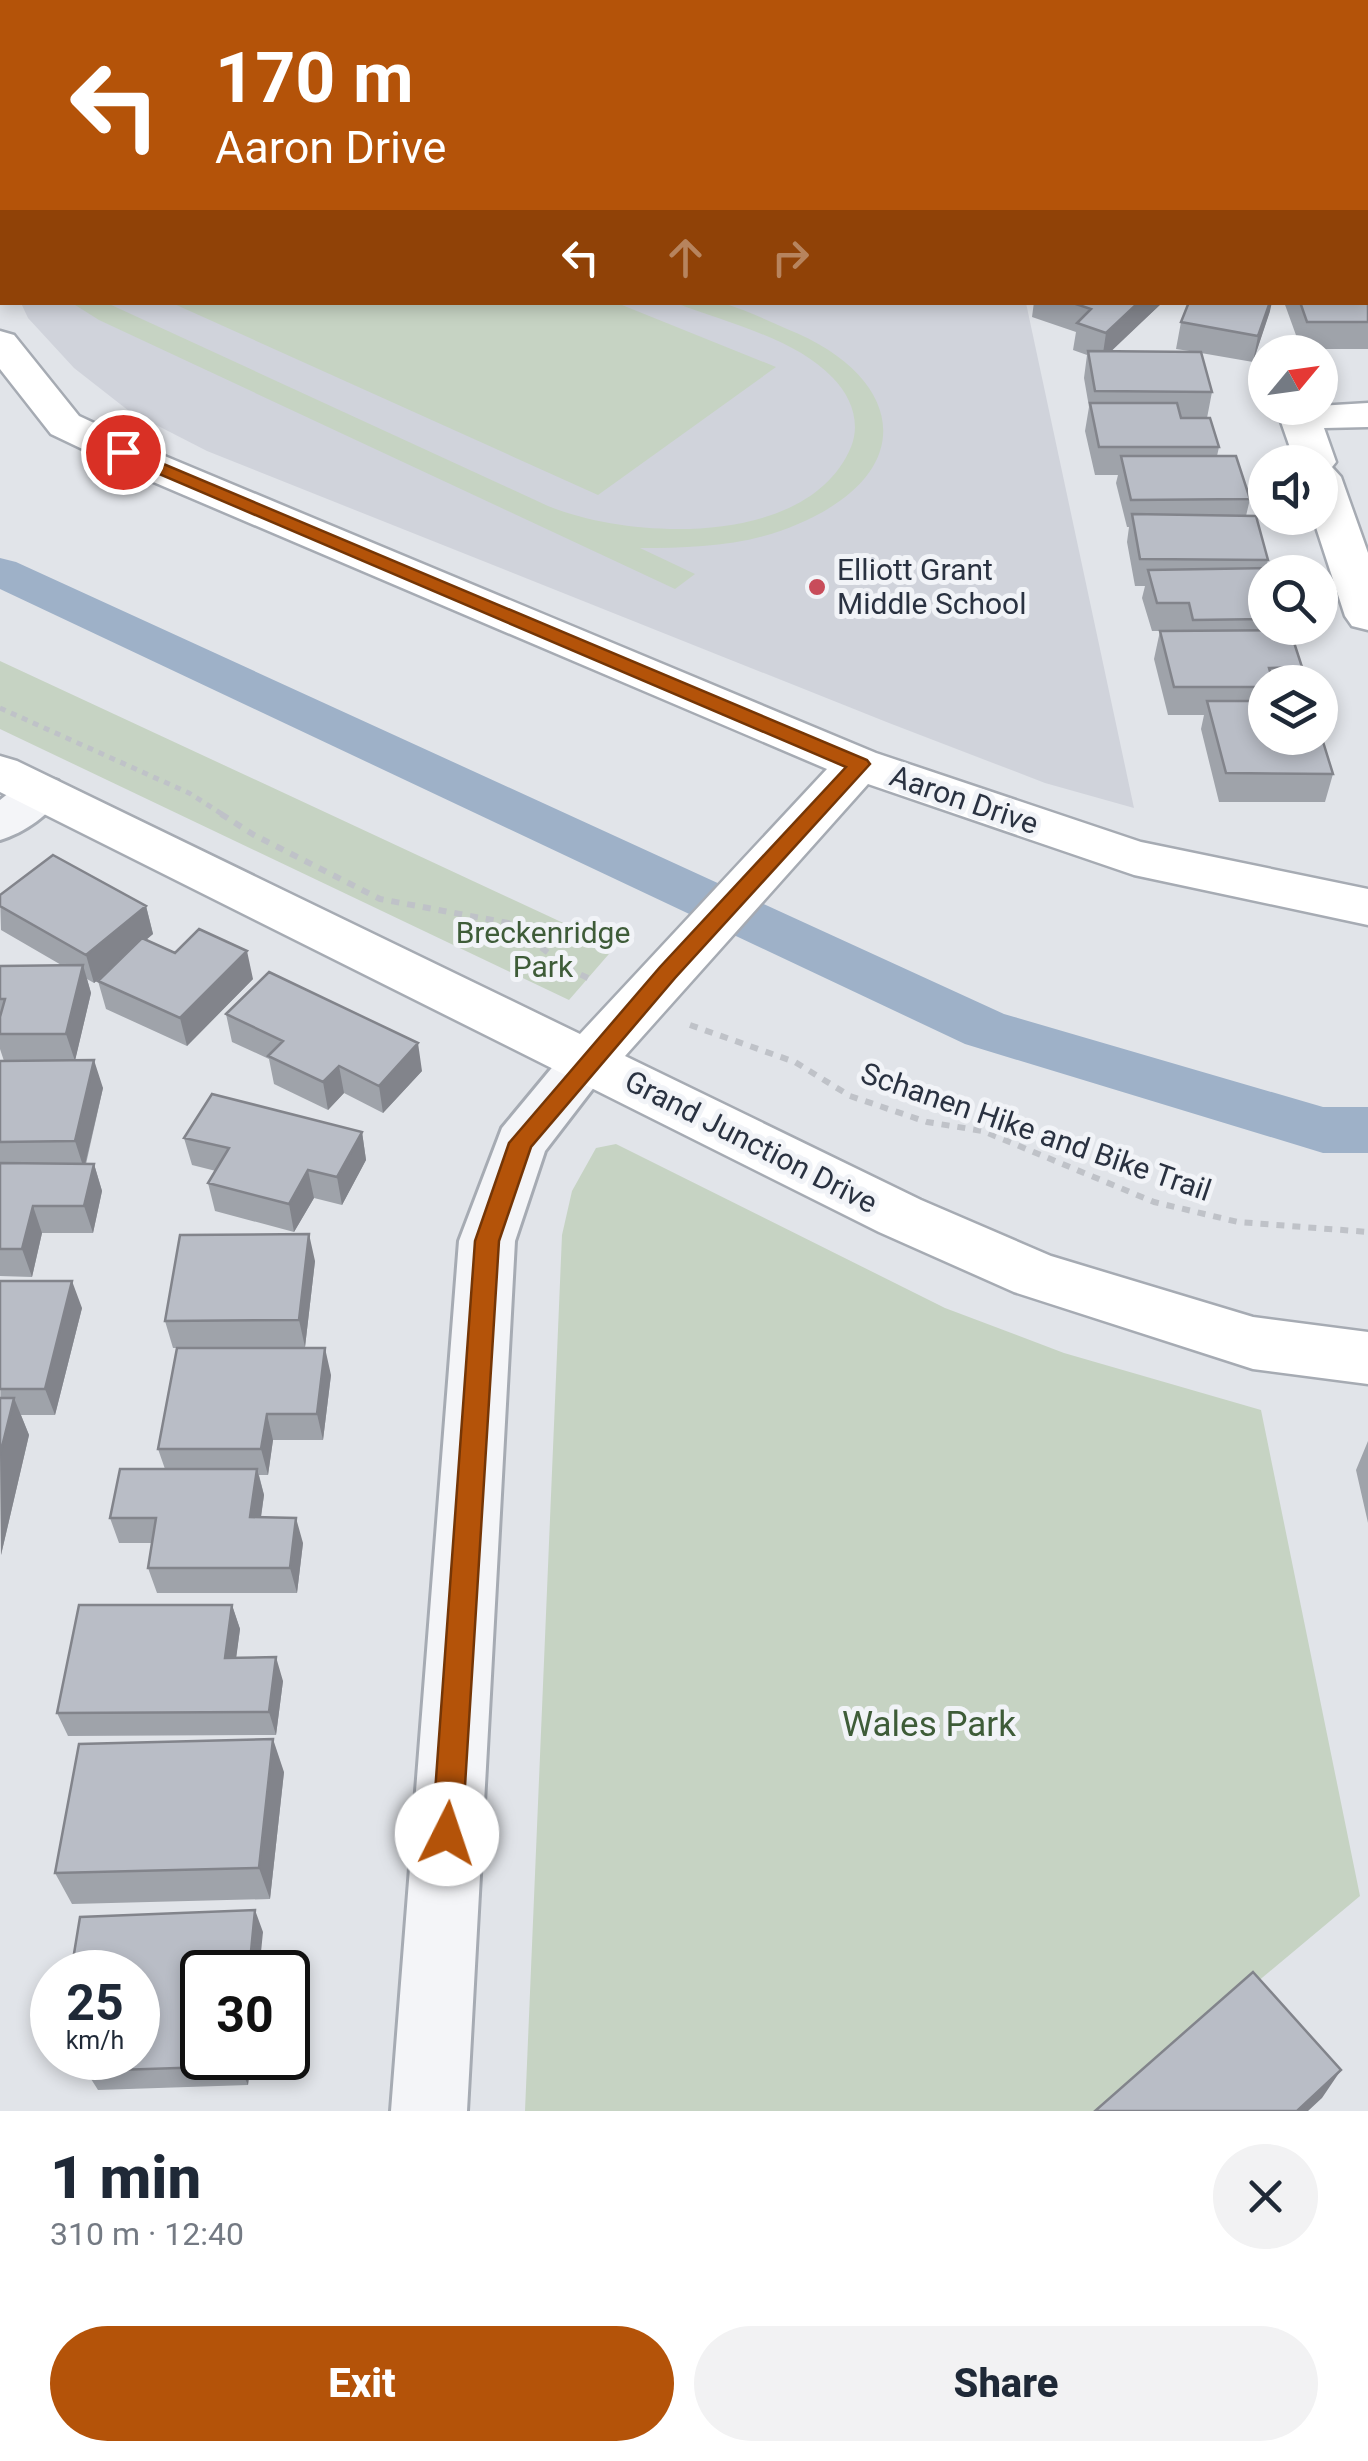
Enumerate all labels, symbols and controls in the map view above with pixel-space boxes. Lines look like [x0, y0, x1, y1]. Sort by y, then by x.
text: 170 m [215, 37, 414, 119]
icon: left [50, 40, 180, 170]
text: Aaron Drive [215, 121, 446, 174]
icon: left [553, 230, 608, 285]
icon: ahead [658, 230, 713, 285]
icon: right [763, 230, 818, 285]
north arrow [1248, 335, 1338, 425]
map controls [1248, 335, 1338, 755]
pin [81, 410, 166, 495]
icon: arrive [96, 425, 151, 480]
button: sound [1248, 445, 1338, 535]
place label: Elliott Grant Middle School [837, 552, 1027, 621]
button: search [1248, 555, 1338, 645]
marker: Elliott Grant Middle School [806, 576, 828, 598]
button: layers [1248, 665, 1338, 755]
street label: Aaron Drive [886, 758, 1043, 841]
park label: Breckenridge Park [456, 915, 630, 984]
street label: Schanen Hike and Bike Trail [856, 1055, 1216, 1208]
street label: Grand Junction Drive [619, 1063, 883, 1220]
park label: Wales Park [842, 1704, 1016, 1745]
position arrow [395, 1782, 499, 1886]
speed limit sign: 30 [180, 1950, 310, 2080]
text: 25 [66, 1974, 124, 2032]
text: km/h [66, 2026, 124, 2055]
text: 1 min [50, 2142, 201, 2213]
button: close [1213, 2144, 1318, 2249]
text: 310 m · 12:40 [50, 2215, 244, 2253]
button: Exit [50, 2326, 674, 2441]
button: Share [694, 2326, 1318, 2441]

